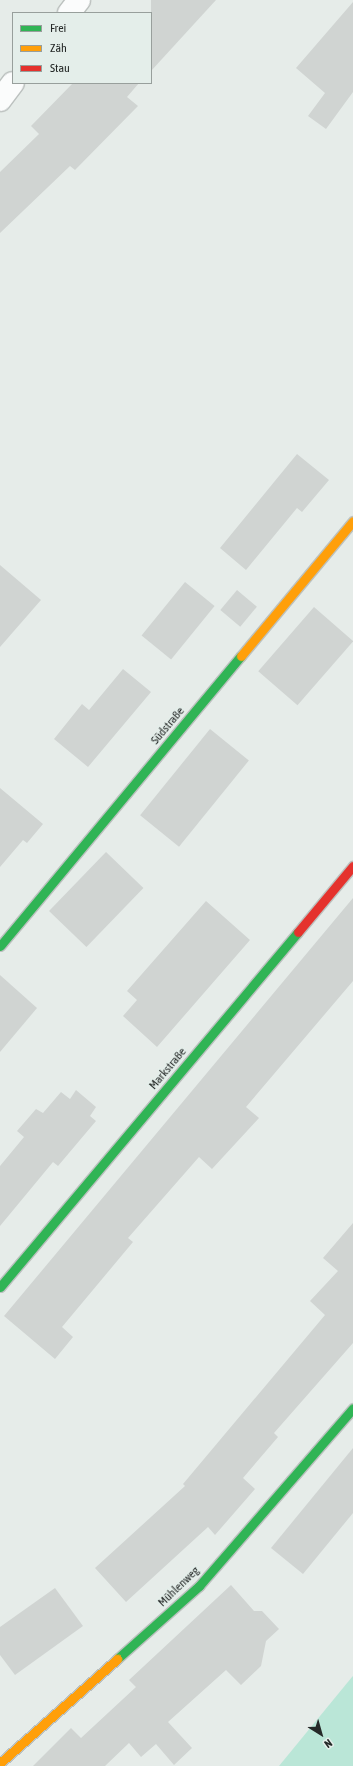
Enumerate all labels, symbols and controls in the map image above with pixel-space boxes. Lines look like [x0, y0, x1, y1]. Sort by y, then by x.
legend [12, 12, 152, 84]
text: Frei [50, 21, 66, 35]
text: Zäh [50, 41, 67, 55]
text: Stau [50, 61, 70, 75]
street label: Südstraße [148, 704, 188, 748]
street label: Markstraße [146, 1045, 190, 1093]
street label: Mühlenweg [155, 1564, 203, 1610]
north arrow [301, 1714, 341, 1754]
text: N [322, 1737, 334, 1750]

